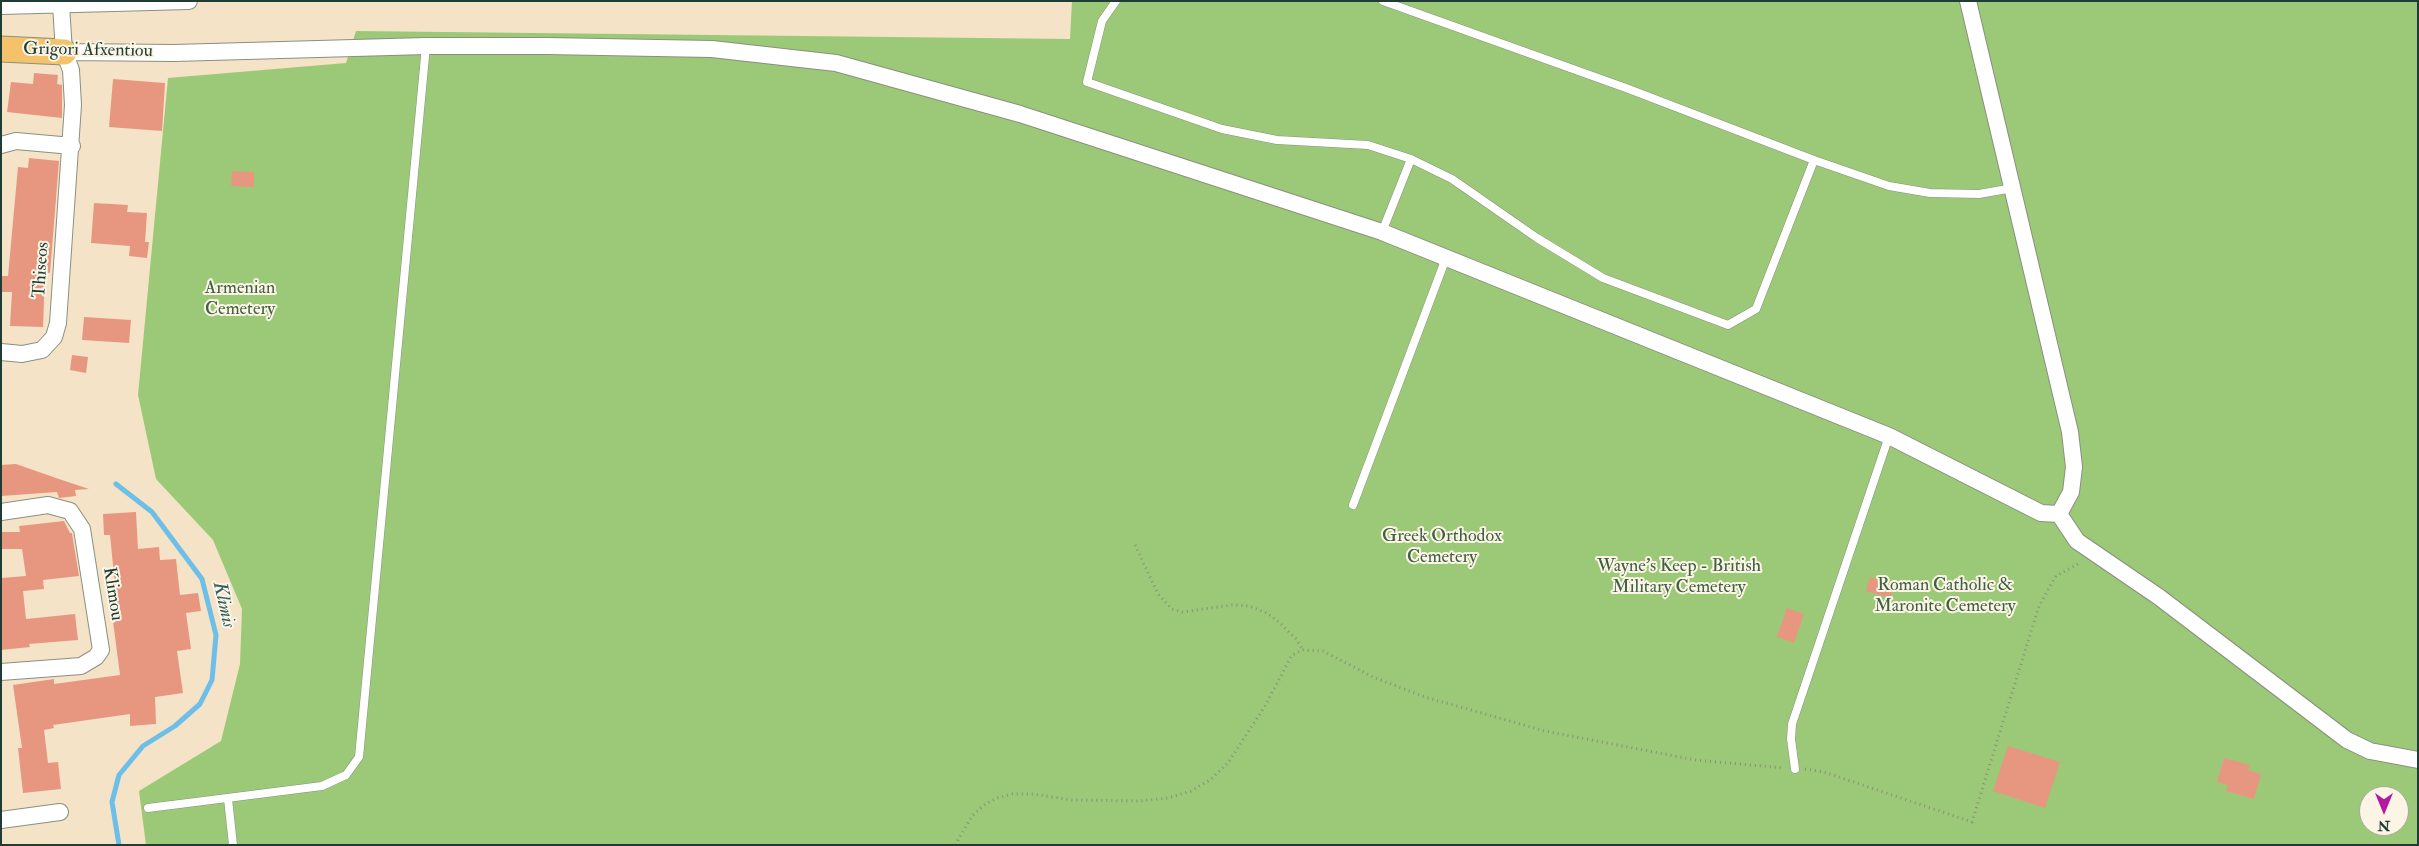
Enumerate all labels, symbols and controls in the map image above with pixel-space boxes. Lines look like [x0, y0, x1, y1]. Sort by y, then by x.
street label: Grigori Afxentiou [23, 39, 153, 63]
street label: Thiseos [29, 241, 55, 299]
park label: Armenian Cemetery [205, 278, 275, 320]
park label: Greek Orthodox Cemetery [1382, 526, 1502, 568]
park label: Wayne's Keep - British Military Cemetery [1597, 556, 1761, 598]
street label: Klimou [97, 566, 127, 622]
park label: Roman Catholic & Maronite Cemetery [1874, 575, 2016, 618]
water label: Klimis [207, 580, 239, 630]
north arrow [2359, 786, 2409, 836]
text: N [2378, 817, 2390, 834]

